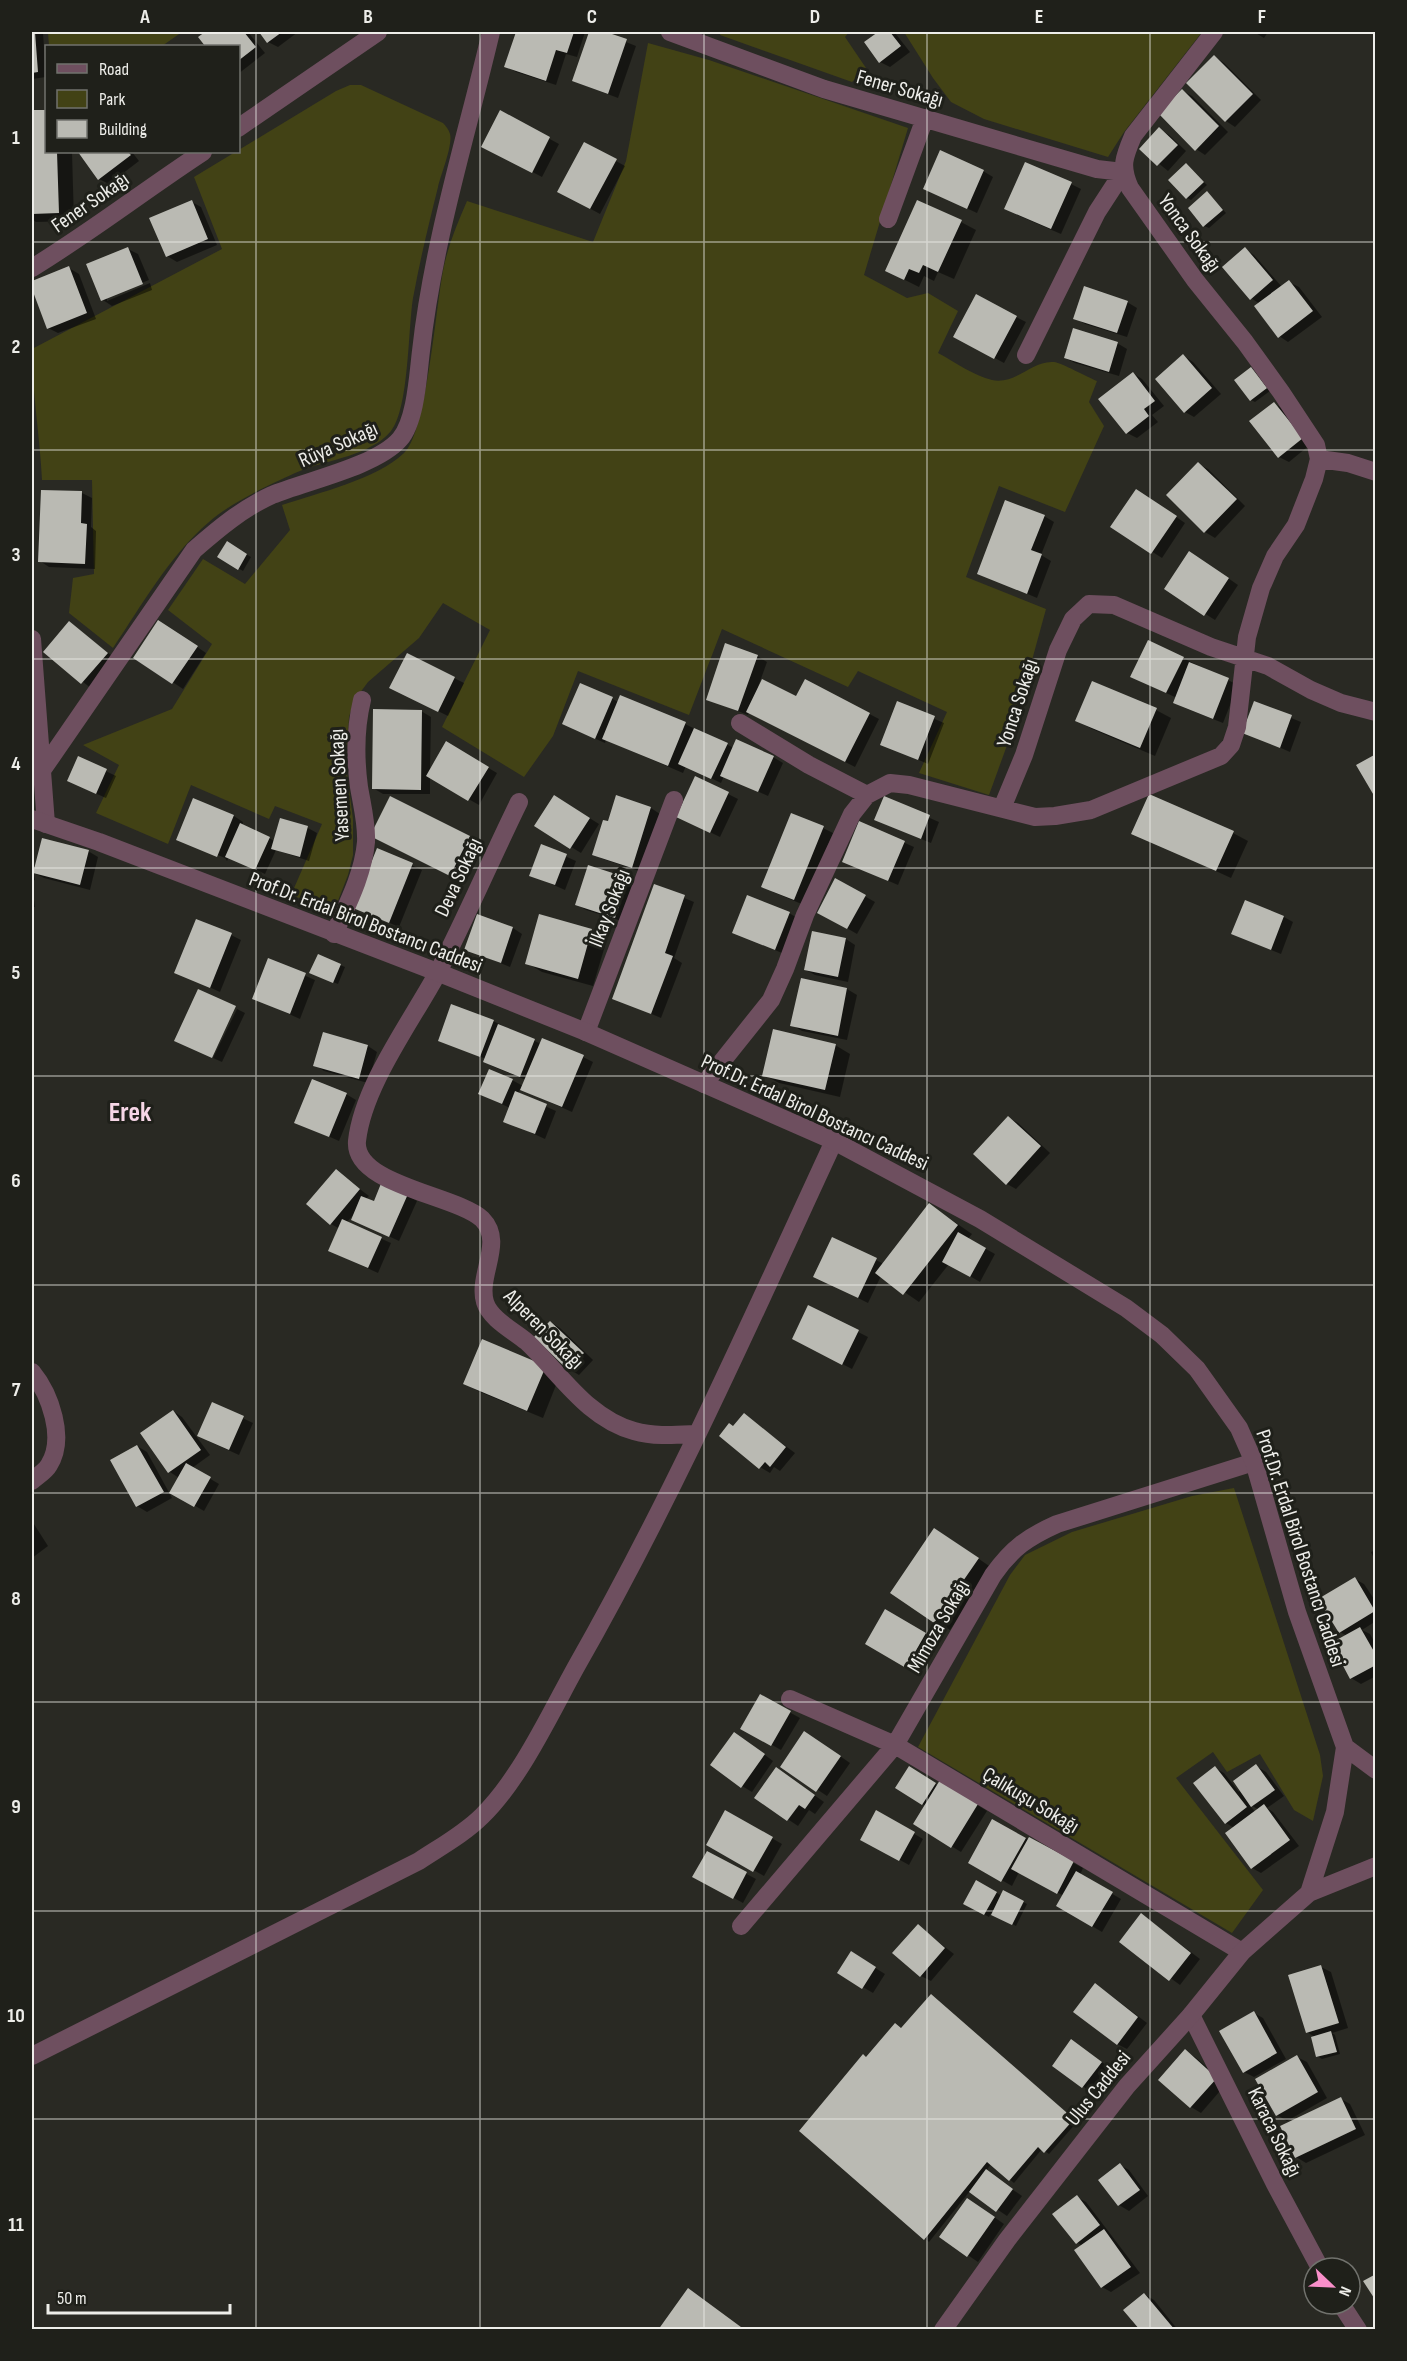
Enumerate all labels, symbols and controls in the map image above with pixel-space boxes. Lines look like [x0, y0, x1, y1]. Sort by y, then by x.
text: A [139, 5, 150, 29]
text: B [363, 5, 373, 29]
text: C [587, 5, 597, 29]
text: D [810, 5, 820, 29]
text: E [1035, 5, 1043, 29]
text: F [1258, 5, 1266, 29]
legend [45, 45, 240, 153]
text: Road [99, 59, 129, 80]
street label: Fener Sokağı [854, 64, 946, 113]
text: Park [99, 89, 125, 110]
text: Building [99, 119, 147, 140]
text: 1 [12, 126, 20, 150]
street label: Fener Sokağı [47, 167, 134, 238]
street label: Yonca Sokağı [1153, 189, 1226, 277]
text: 2 [12, 335, 20, 359]
street label: Rüya Sokağı [295, 416, 382, 473]
text: 3 [12, 543, 21, 567]
street label: Yonca Sokağı [992, 656, 1043, 750]
street label: Yasemen Sokağı [324, 728, 355, 842]
text: 4 [11, 752, 21, 776]
street label: Deva Sokağı [429, 834, 488, 921]
street label: Prof.Dr. Erdal Birol Bostancı Caddesi [246, 866, 486, 979]
street label: İlkay Sokağı [583, 866, 636, 951]
text: 5 [12, 961, 21, 985]
street label: Prof.Dr. Erdal Birol Bostancı Caddesi [697, 1049, 932, 1176]
district label: Erek [109, 1097, 152, 1129]
text: 6 [11, 1169, 21, 1193]
street label: Alperen Sokağı [498, 1283, 589, 1375]
text: 7 [12, 1378, 21, 1402]
street label: Prof.Dr. Erdal Birol Bostancı Caddesi [1250, 1426, 1351, 1670]
street label: Mimoza Sokağı [902, 1575, 975, 1677]
text: 8 [11, 1587, 21, 1611]
street label: Çalıkuşu Sokağı [978, 1762, 1084, 1839]
text: 9 [11, 1795, 21, 1819]
text: 10 [7, 2004, 25, 2028]
street label: Ulus Caddesi [1061, 2046, 1136, 2131]
street label: Karaca Sokağı [1242, 2083, 1307, 2181]
text: 11 [8, 2213, 24, 2237]
north arrow [1302, 2256, 1362, 2316]
scale bar [48, 2277, 230, 2315]
text: N [1334, 2284, 1355, 2299]
text: 50 m [57, 2288, 87, 2309]

